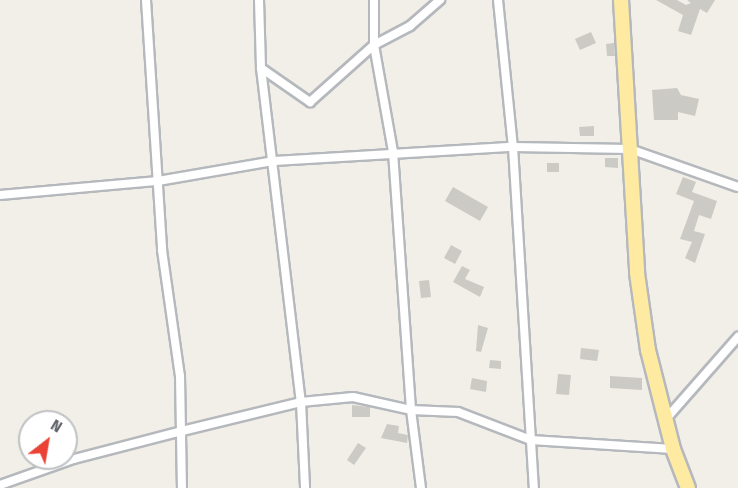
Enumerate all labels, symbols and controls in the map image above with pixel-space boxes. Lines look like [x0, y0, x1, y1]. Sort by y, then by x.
north arrow [18, 410, 78, 470]
text: N [47, 415, 66, 436]

